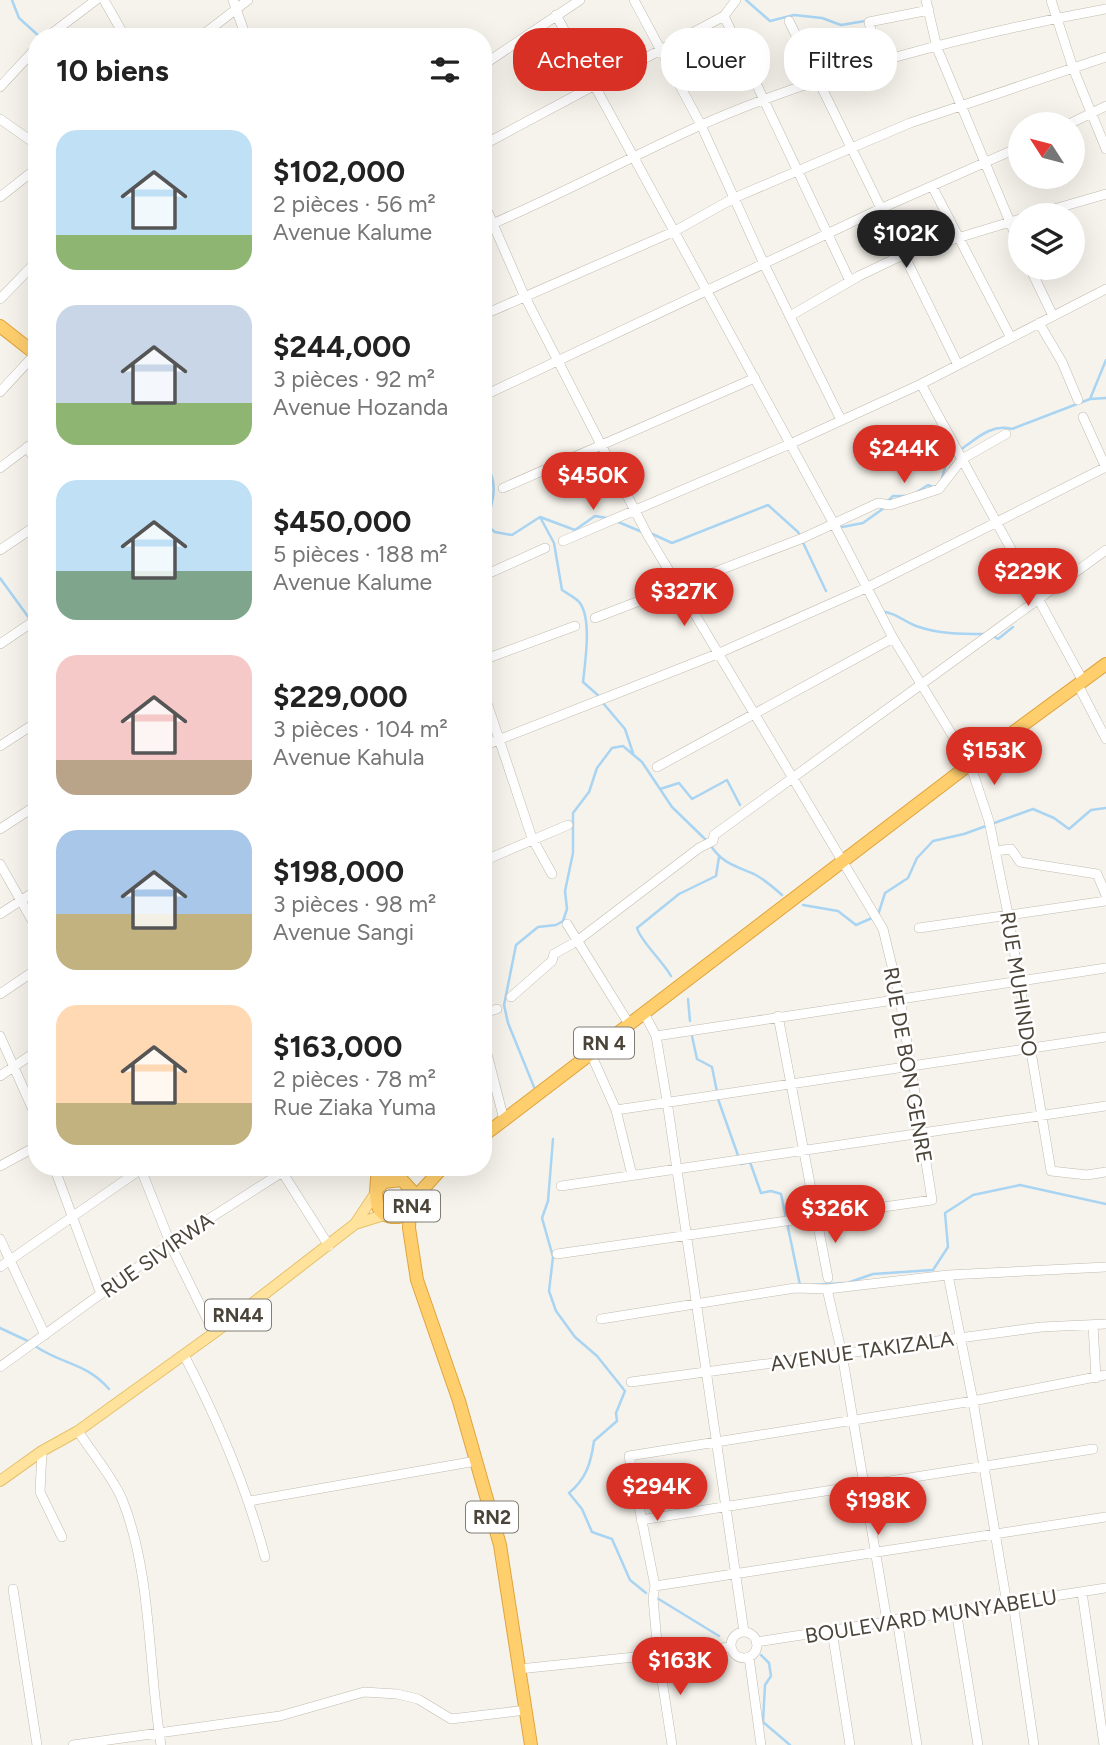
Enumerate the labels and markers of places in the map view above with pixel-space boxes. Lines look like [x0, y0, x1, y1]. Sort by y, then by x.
pin: $102K [857, 210, 955, 270]
pin: $244K [855, 426, 953, 485]
pin: $450K [544, 452, 642, 512]
pin: $229K [979, 548, 1077, 608]
pin: $327K [635, 568, 733, 628]
pin: $153K [945, 728, 1043, 787]
pin: $326K [786, 1186, 884, 1245]
pin: $294K [608, 1464, 706, 1523]
pin: $198K [829, 1478, 927, 1537]
pin: $163K [631, 1638, 729, 1697]

